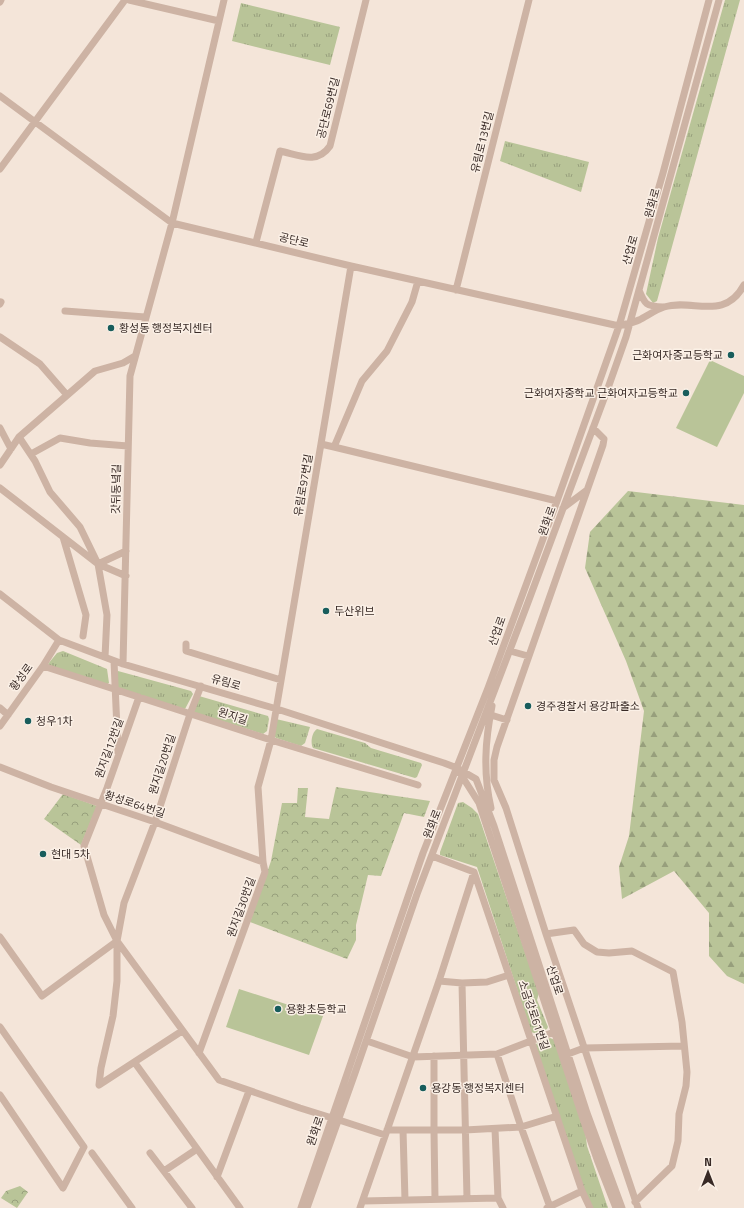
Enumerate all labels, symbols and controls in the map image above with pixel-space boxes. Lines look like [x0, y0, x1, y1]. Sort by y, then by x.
street label: 공단로69번길 [313, 76, 343, 140]
street label: 유림로13번길 [467, 110, 497, 174]
street label: 원화로 [640, 186, 664, 220]
street label: 공단로 [277, 229, 311, 251]
street label: 산업로 [618, 233, 642, 267]
place label: 황성동 행정복지센터 [119, 320, 213, 336]
marker: 황성동 행정복지센터 [106, 323, 116, 333]
place label: 근화여자중고등학교 [632, 347, 723, 363]
marker: 근화여자중고등학교 [726, 350, 736, 360]
place label: 근화여자중학교 근화여자고등학교 [524, 385, 678, 401]
marker: 근화여자중학교 근화여자고등학교 [681, 388, 691, 398]
street label: 유림로97번길 [290, 453, 316, 517]
street label: 갓뒤동녘길 [108, 464, 124, 514]
street label: 원화로 [534, 504, 560, 538]
place label: 두산위브 [334, 603, 374, 619]
marker: 두산위브 [321, 606, 331, 616]
street label: 산업로 [484, 614, 510, 648]
street label: 황성로 [6, 660, 36, 694]
street label: 유림로 [209, 670, 243, 694]
place label: 경주경찰서 용강파출소 [536, 698, 640, 714]
marker: 경주경찰서 용강파출소 [523, 701, 533, 711]
street label: 원지길 [216, 704, 250, 728]
place label: 청우1차 [36, 713, 73, 729]
marker: 청우1차 [23, 716, 33, 726]
street label: 원지길12번길 [91, 716, 127, 780]
street label: 원지길20번길 [145, 732, 179, 796]
street label: 황성로64번길 [103, 787, 167, 821]
street label: 원화로 [419, 807, 445, 841]
place label: 현대 5차 [51, 846, 90, 862]
marker: 현대 5차 [38, 849, 48, 859]
street label: 원지길30번길 [223, 875, 259, 939]
street label: 산업로 [543, 963, 567, 997]
street label: 소금강로61번길 [515, 978, 553, 1052]
place label: 용황초등학교 [286, 1001, 347, 1017]
marker: 용황초등학교 [273, 1004, 283, 1014]
place label: 용강동 행정복지센터 [431, 1080, 525, 1096]
marker: 용강동 행정복지센터 [418, 1083, 428, 1093]
street label: 원화로 [302, 1114, 328, 1148]
north arrow [688, 1152, 728, 1192]
text: N [704, 1154, 712, 1170]

